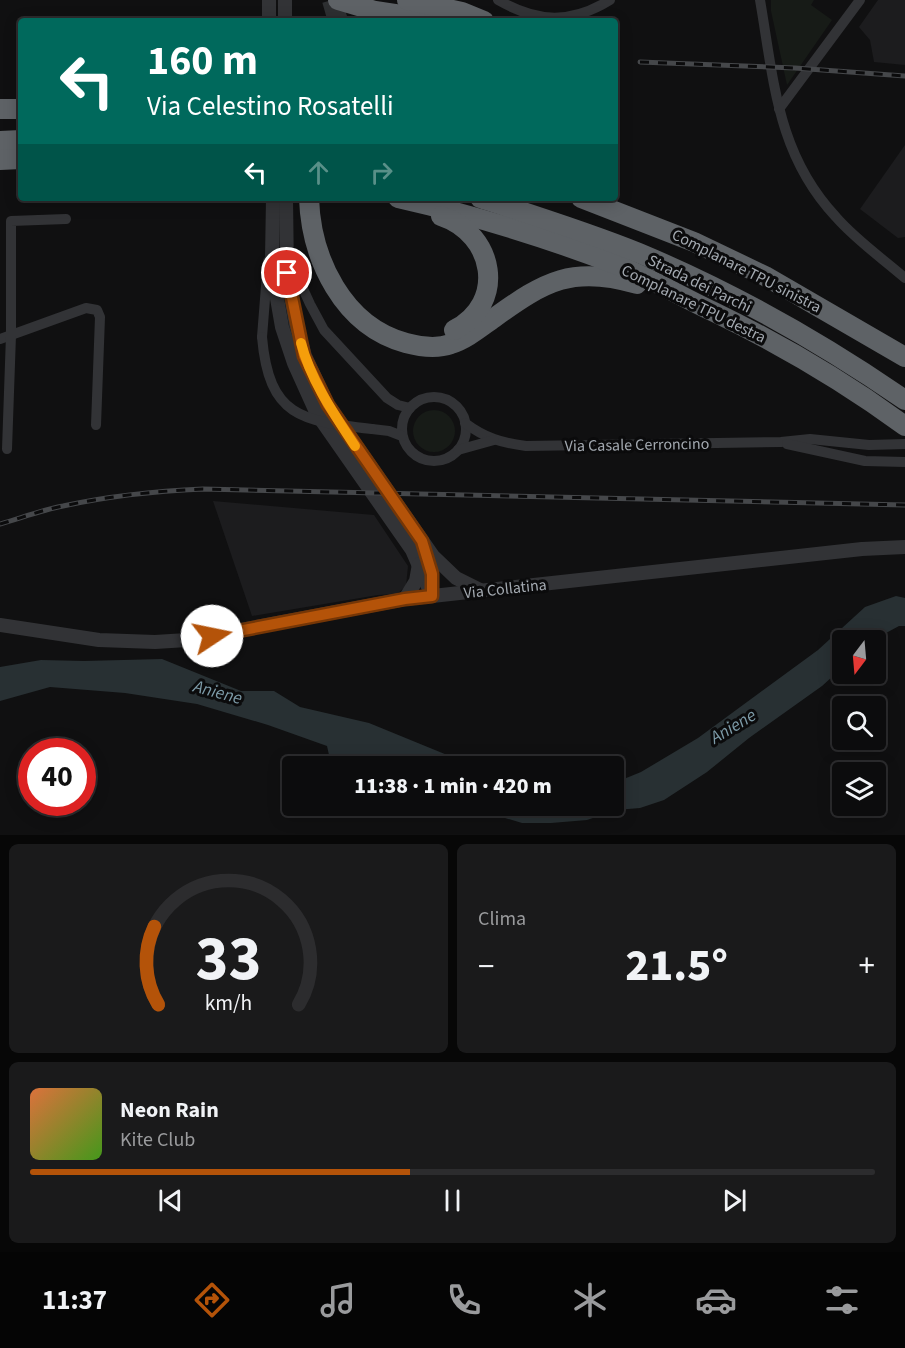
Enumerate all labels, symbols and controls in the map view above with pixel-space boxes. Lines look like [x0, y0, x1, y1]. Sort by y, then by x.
text: 160 m [147, 31, 258, 91]
icon: left [48, 42, 126, 120]
text: Via Celestino Rosatelli [147, 87, 394, 126]
icon: left [239, 156, 272, 189]
icon: ahead [302, 156, 335, 189]
icon: right [365, 156, 398, 189]
street label: Complanare TPU sinistra [668, 224, 825, 318]
pin [261, 247, 312, 298]
street label: Strada dei Parchi [644, 249, 755, 318]
icon: arrive [270, 256, 303, 289]
street label: Complanare TPU destra [618, 259, 770, 349]
street label: Via Casale Cerroncino [564, 433, 710, 457]
street label: Via Collatina [462, 574, 548, 604]
position arrow [180, 604, 244, 668]
north arrow [832, 630, 886, 684]
map controls [832, 630, 886, 816]
water label: Aniene [190, 674, 245, 711]
button: search [832, 696, 886, 750]
water label: Aniene [705, 703, 761, 750]
speed limit sign: 40 [18, 738, 96, 816]
button: layers [832, 762, 886, 816]
text: 11:38 · 1 min · 420 m [354, 770, 552, 802]
text: Clima [478, 905, 526, 933]
text: 33 [196, 915, 261, 1004]
text: 21.5° [625, 934, 728, 998]
text: − [478, 943, 494, 990]
text: + [859, 943, 875, 990]
text: km/h [205, 989, 252, 1020]
text: Neon Rain [120, 1094, 219, 1126]
text: Kite Club [120, 1126, 195, 1154]
icon: previous [154, 1184, 187, 1217]
icon: pause [436, 1184, 469, 1217]
icon: next [718, 1184, 751, 1217]
icon: directions [191, 1279, 233, 1321]
icon: music [317, 1279, 359, 1321]
icon: phone [443, 1279, 485, 1321]
icon: climate [569, 1279, 611, 1321]
icon: car [695, 1279, 737, 1321]
icon: filters [821, 1279, 863, 1321]
text: 11:37 [42, 1281, 107, 1320]

